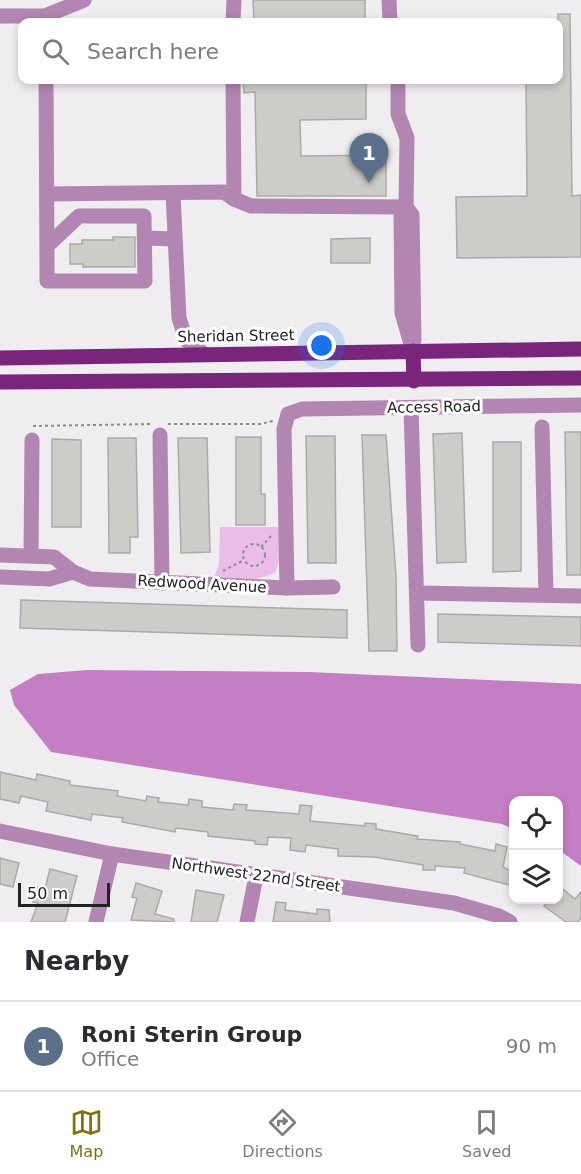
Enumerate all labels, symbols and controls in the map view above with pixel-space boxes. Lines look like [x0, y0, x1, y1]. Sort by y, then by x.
search box [18, 18, 563, 84]
icon: search [39, 35, 72, 68]
text: Search here [87, 39, 219, 64]
pin: 1 [350, 134, 388, 183]
street label: Sheridan Street [177, 326, 295, 346]
your location [307, 331, 336, 360]
street label: Access Road [387, 397, 481, 417]
street label: Redwood Avenue [137, 572, 267, 596]
map controls [509, 796, 563, 904]
button: locate [509, 796, 563, 850]
button: layers [509, 850, 563, 904]
street label: Northwest 22nd Street [170, 854, 342, 896]
scale bar [18, 880, 110, 908]
text: 50 m [27, 884, 68, 903]
text: Nearby [24, 946, 129, 976]
text: Roni Sterin Group [81, 1022, 302, 1047]
text: 1 [37, 1034, 50, 1058]
text: 90 m [506, 1034, 557, 1058]
text: Office [81, 1047, 139, 1071]
tab: Map [70, 1106, 103, 1161]
tab: Directions [242, 1106, 323, 1161]
tab: Saved [462, 1106, 511, 1161]

